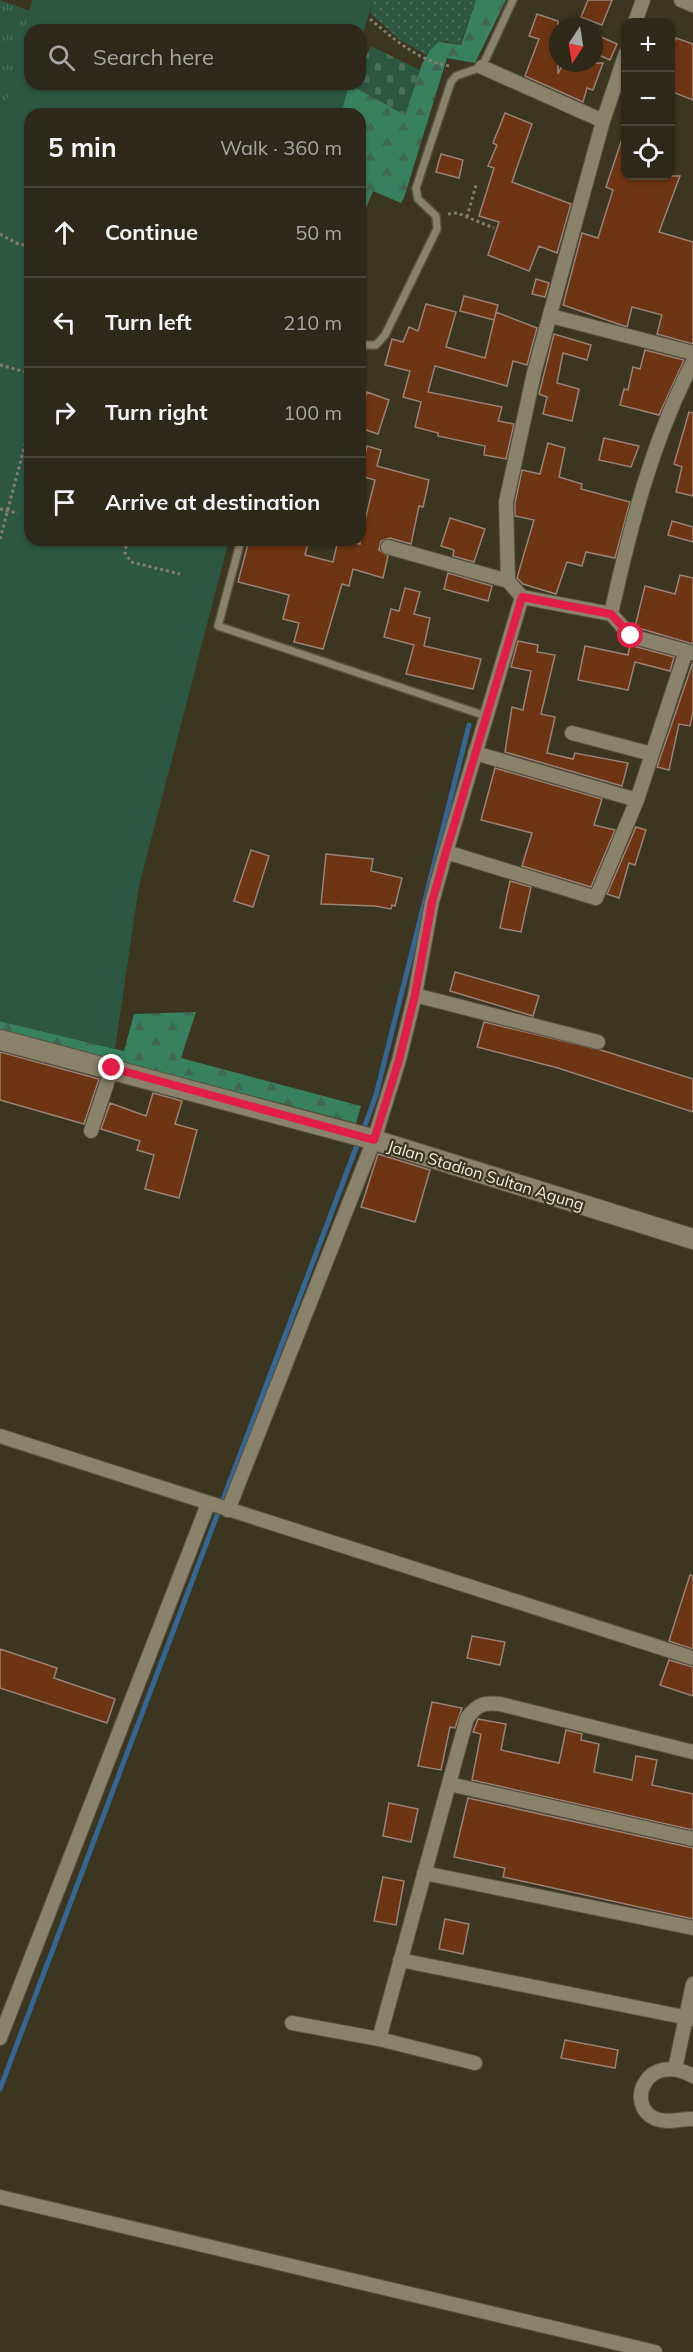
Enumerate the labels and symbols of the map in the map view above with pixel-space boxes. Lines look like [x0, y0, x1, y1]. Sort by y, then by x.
north arrow [549, 18, 603, 72]
route start [617, 622, 643, 648]
route end [98, 1054, 124, 1080]
street label: Jalan Stadion Sultan Agung [385, 1136, 587, 1214]

